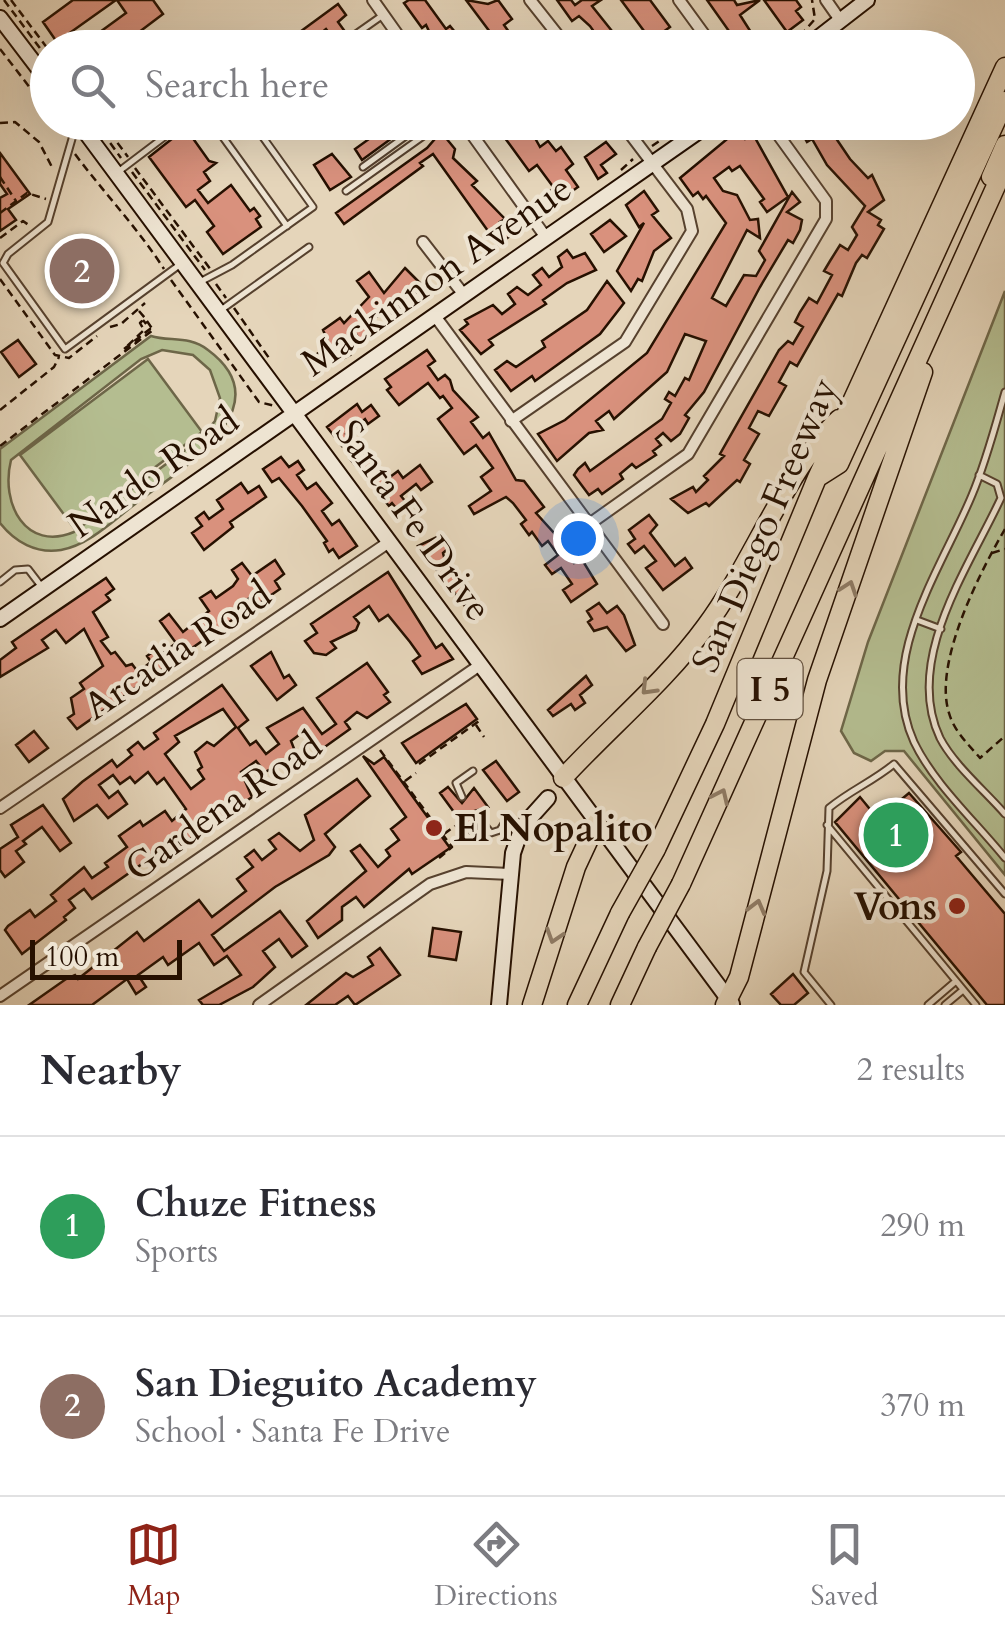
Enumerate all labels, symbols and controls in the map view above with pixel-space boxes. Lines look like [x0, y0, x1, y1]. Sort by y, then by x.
search box [30, 30, 975, 140]
icon: search [65, 58, 120, 113]
text: Search here [145, 59, 329, 111]
street label: Mackinnon Avenue [291, 163, 582, 389]
pin: 2 [49, 234, 114, 308]
street label: San Diego Freeway [679, 370, 850, 681]
street label: Nardo Road [58, 395, 249, 551]
street label: Santa Fe Drive [323, 410, 504, 632]
your location [553, 513, 604, 564]
street label: Arcadia Road [74, 569, 282, 733]
one-way arrow [837, 580, 857, 597]
road number: I 5 [738, 659, 802, 719]
one-way arrow [642, 676, 660, 695]
street label: Gardena Road [115, 720, 333, 894]
one-way arrow [709, 788, 729, 806]
pin: 1 [864, 798, 928, 872]
place label: El Nopalito [454, 803, 653, 855]
marker: El Nopalito [423, 817, 445, 839]
place label: Vons [854, 881, 937, 933]
marker: Vons [946, 895, 968, 917]
one-way arrow [745, 899, 766, 917]
one-way arrow [546, 926, 566, 943]
scale bar [30, 935, 182, 980]
text: 100 m [45, 938, 119, 976]
text: Nearby [40, 1042, 182, 1099]
text: 2 results [857, 1048, 965, 1092]
text: Chuze Fitness [135, 1178, 377, 1230]
text: 1 [64, 1204, 81, 1248]
text: 290 m [880, 1204, 965, 1248]
text: Sports [135, 1230, 218, 1274]
text: San Dieguito Academy [135, 1358, 537, 1410]
text: 2 [64, 1384, 81, 1428]
text: 370 m [880, 1384, 965, 1428]
text: School · Santa Fe Drive [135, 1410, 451, 1454]
tab: Map [126, 1517, 181, 1615]
tab: Directions [434, 1517, 558, 1615]
tab: Saved [811, 1517, 879, 1615]

